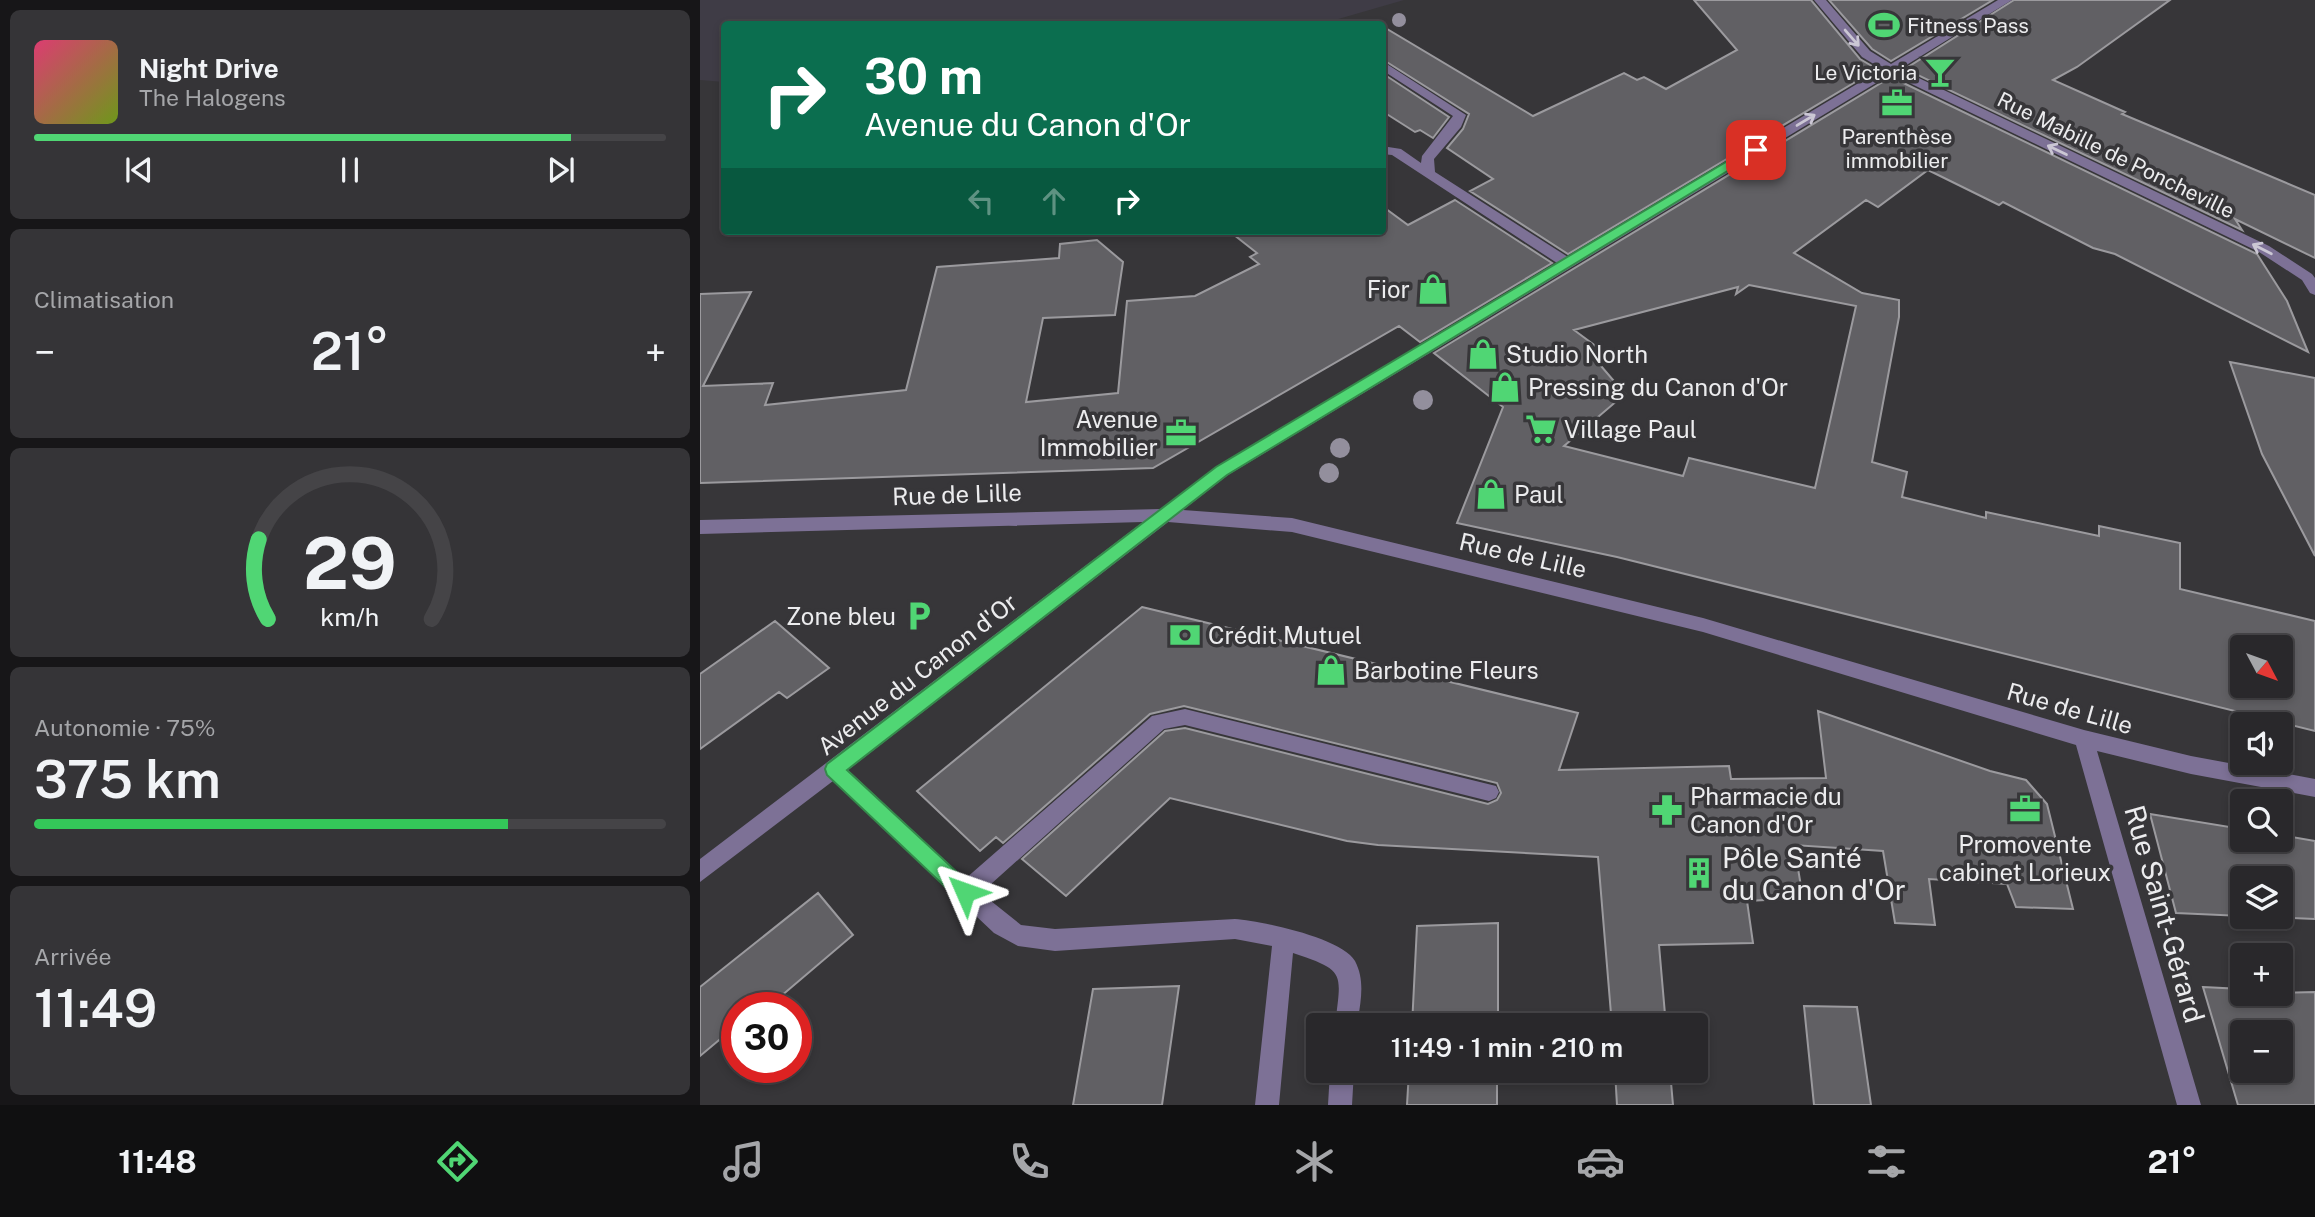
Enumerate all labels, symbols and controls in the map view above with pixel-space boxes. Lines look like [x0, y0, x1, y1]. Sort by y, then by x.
sports icon: Fitness Pass [1867, 8, 1901, 42]
place label: Fitness Pass [1907, 13, 2029, 38]
one-way arrow [1844, 29, 1860, 47]
text: 30 m [864, 47, 983, 105]
icon: right [749, 49, 840, 140]
text: Night Drive [139, 53, 279, 84]
bar icon: Le Victoria [1923, 55, 1957, 89]
place label: Le Victoria [1814, 60, 1917, 85]
text: The Halogens [139, 84, 286, 111]
office icon: Parenthèse immobilier [1880, 86, 1914, 120]
street label: Rue Mabille de Poncheville [1993, 87, 2239, 223]
text: Avenue du Canon d'Or [864, 106, 1191, 143]
one-way arrow [1795, 113, 1815, 127]
pin [1726, 120, 1786, 180]
place label: Parenthèse immobilier [1841, 124, 1953, 173]
icon: arrive [1737, 131, 1775, 169]
one-way arrow [2047, 143, 2068, 156]
icon: previous [120, 151, 158, 189]
icon: pause [331, 151, 369, 189]
icon: next [542, 151, 580, 189]
icon: left [962, 182, 1000, 220]
icon: ahead [1035, 182, 1073, 220]
icon: right [1108, 182, 1146, 220]
one-way arrow [2252, 241, 2273, 255]
shop icon: Fior [1416, 272, 1450, 306]
place label: Fior [1367, 275, 1410, 303]
text: Climatisation [34, 286, 174, 313]
text: 21° [311, 321, 389, 382]
text: − [34, 330, 55, 375]
text: + [645, 330, 666, 375]
shop icon: Studio North [1466, 337, 1500, 371]
place label: Studio North [1506, 340, 1648, 368]
shop icon: Pressing du Canon d'Or [1488, 370, 1522, 404]
place label: Pressing du Canon d'Or [1528, 373, 1788, 401]
place label: Avenue Immobilier [1040, 405, 1158, 461]
supermarket icon: Village Paul [1524, 412, 1558, 446]
place label: Village Paul [1564, 415, 1697, 443]
office icon: Avenue Immobilier [1164, 416, 1198, 450]
shop icon: Paul [1474, 477, 1508, 511]
street label: Rue de Lille [892, 478, 1022, 510]
place label: Paul [1514, 480, 1564, 508]
text: 29 [303, 520, 397, 605]
street label: Rue de Lille [1457, 527, 1589, 583]
street label: Avenue du Canon d'Or [812, 587, 1022, 761]
parking icon: Zone bleu [902, 599, 936, 633]
text: km/h [321, 601, 379, 631]
place label: Zone bleu [786, 602, 896, 630]
bank icon: Crédit Mutuel [1168, 618, 1202, 652]
place label: Crédit Mutuel [1208, 621, 1362, 649]
north arrow [2230, 635, 2292, 698]
map controls [2230, 635, 2293, 1083]
shop icon: Barbotine Fleurs [1314, 653, 1348, 687]
place label: Barbotine Fleurs [1354, 656, 1539, 684]
street label: Rue de Lille [2004, 677, 2136, 739]
button: sound [2230, 712, 2293, 775]
text: Autonomie · 75% [34, 714, 216, 741]
text: 375 km [34, 749, 221, 810]
place label: Pharmacie du Canon d'Or [1690, 782, 1842, 838]
button: search [2230, 789, 2293, 852]
office icon: Promovente cabinet Lorieux [2008, 792, 2042, 826]
pharmacy icon: Pharmacie du Canon d'Or [1650, 793, 1684, 827]
street label: Rue Saint-Gérard [2118, 801, 2212, 1027]
place label: Promovente cabinet Lorieux [1939, 830, 2111, 886]
place label: Pôle Santé du Canon d'Or [1722, 841, 1906, 906]
position arrow [928, 855, 1002, 929]
building icon: Pôle Santé du Canon d'Or [1682, 856, 1716, 890]
button: layers [2230, 866, 2293, 929]
text: Arrivée [34, 943, 111, 970]
button: + [2230, 943, 2293, 1006]
text: 11:49 [34, 978, 157, 1039]
speed limit sign: 30 [721, 992, 812, 1083]
button: − [2230, 1020, 2293, 1083]
text: 11:49 · 1 min · 210 m [1391, 1032, 1623, 1063]
icon: directions [433, 1137, 482, 1186]
icon: music [719, 1137, 768, 1186]
icon: phone [1005, 1137, 1054, 1186]
icon: climate [1290, 1137, 1339, 1186]
icon: car [1576, 1137, 1625, 1186]
icon: filters [1862, 1137, 1911, 1186]
text: 11:48 [118, 1143, 197, 1180]
text: 21° [2147, 1143, 2197, 1180]

